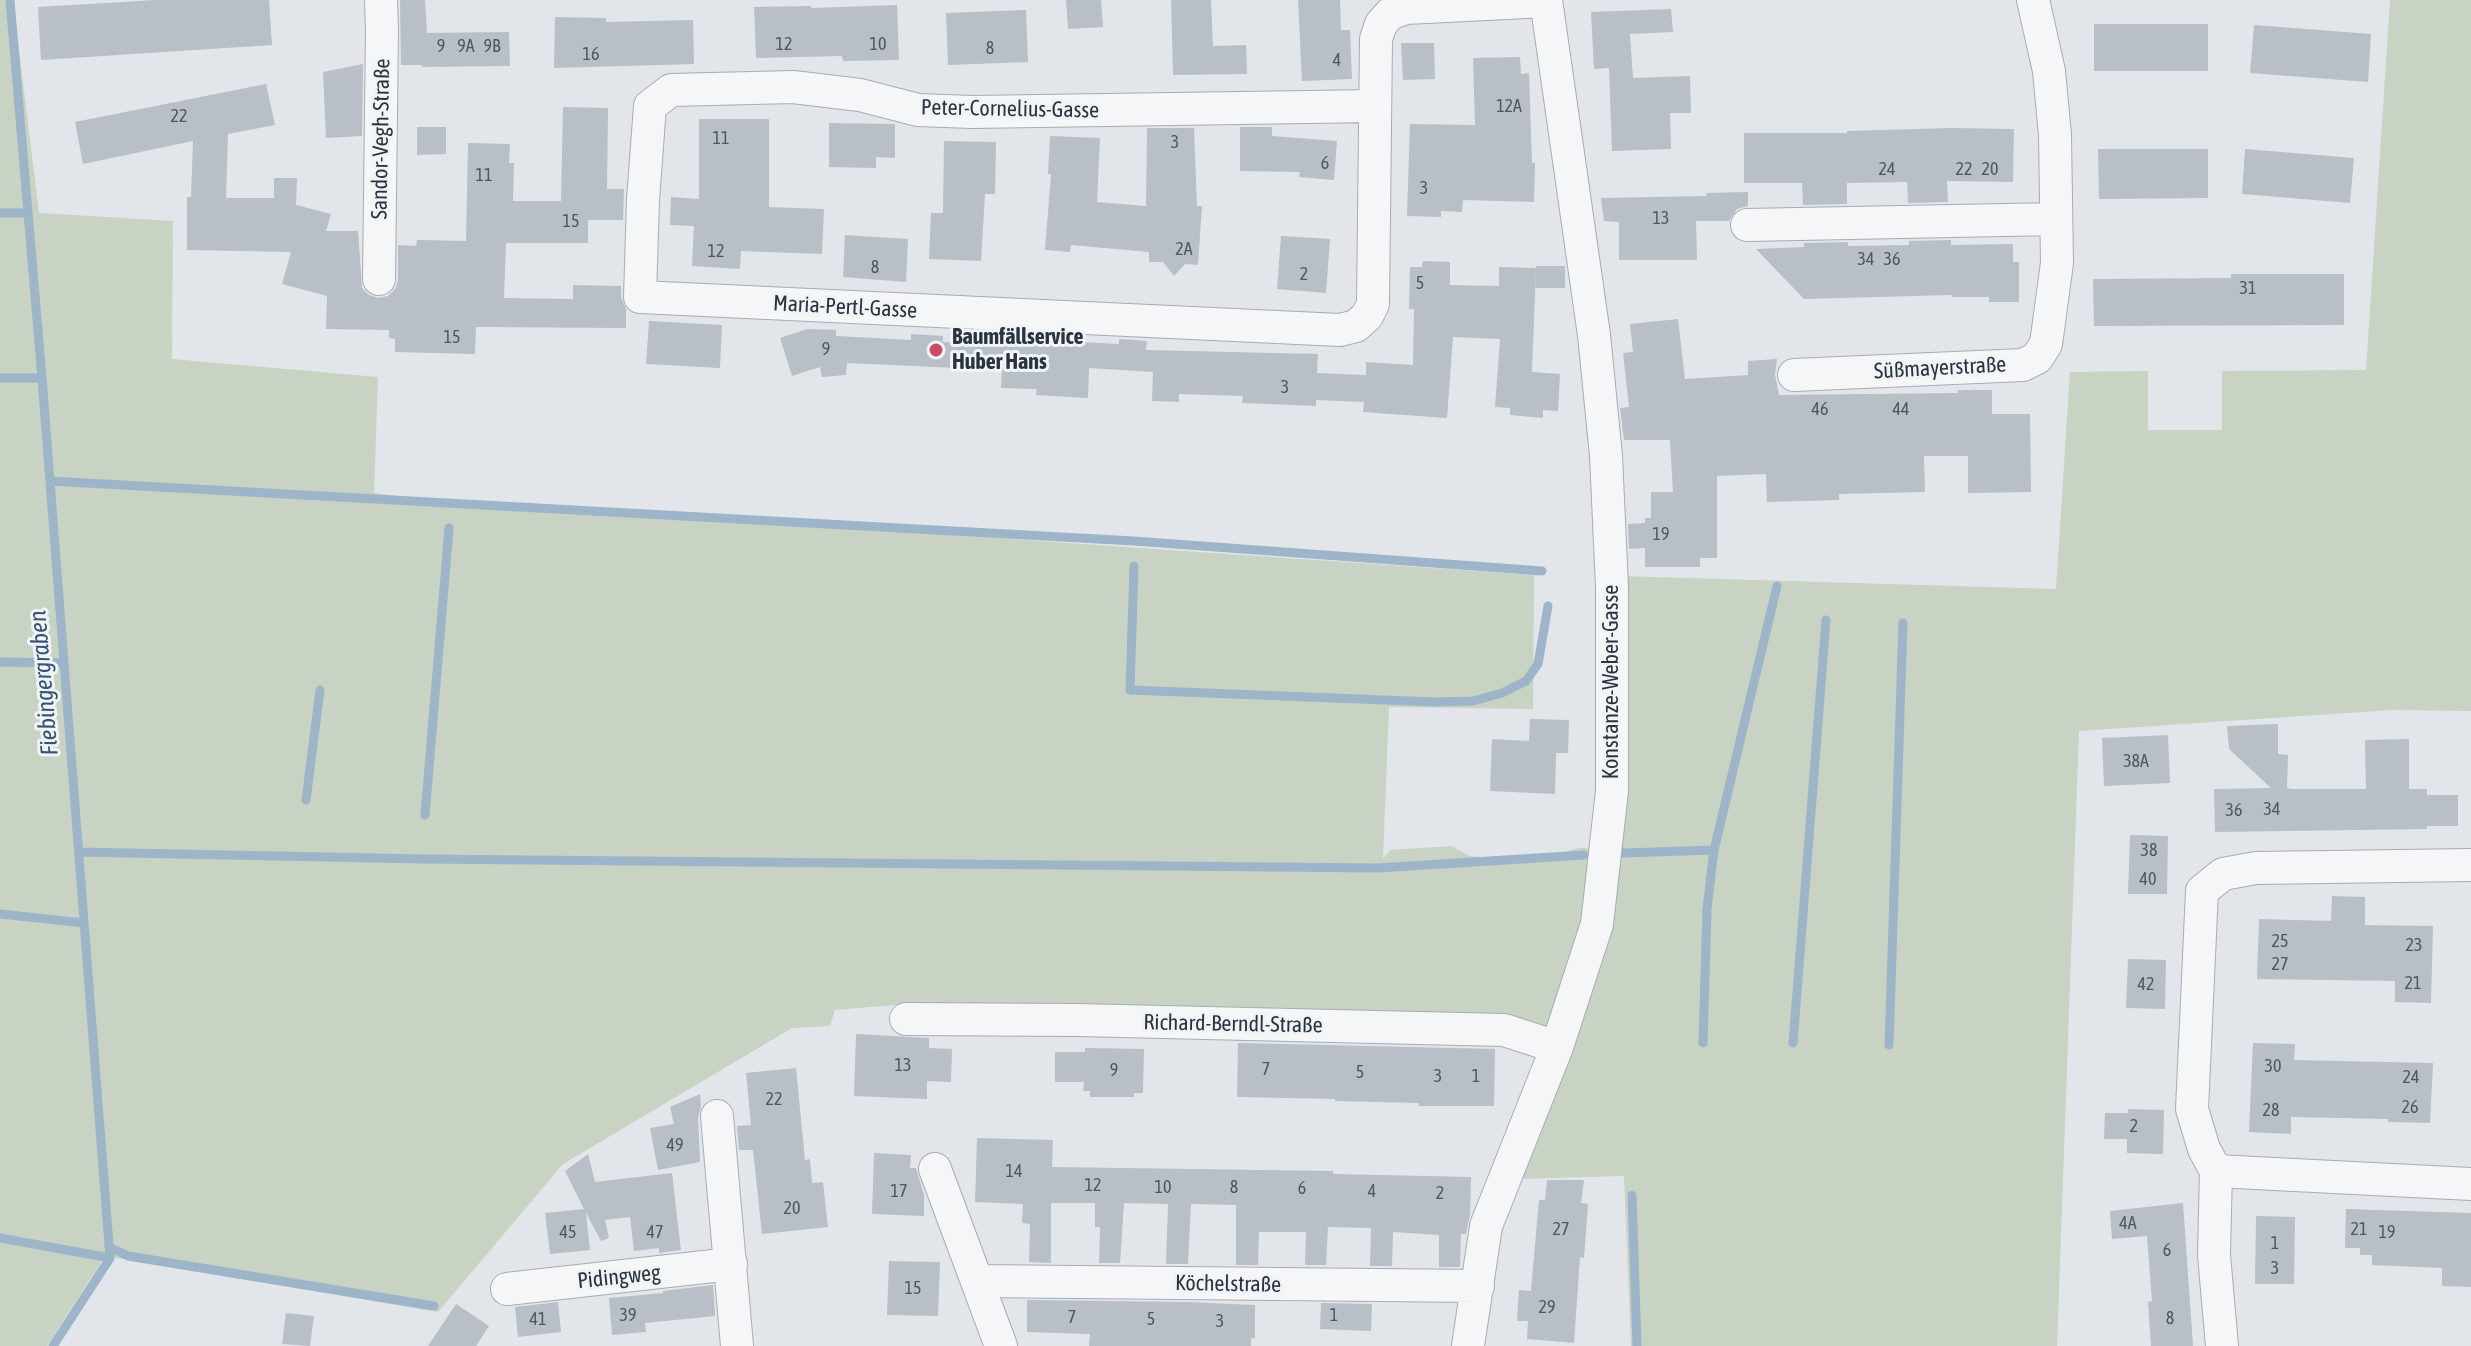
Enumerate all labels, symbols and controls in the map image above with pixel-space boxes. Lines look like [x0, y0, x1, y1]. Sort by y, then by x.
house number: 12 [776, 33, 792, 55]
house number: 10 [870, 33, 886, 55]
house number: 9 [437, 35, 445, 57]
house number: 9A [457, 35, 475, 57]
house number: 9B [484, 35, 500, 57]
house number: 8 [986, 37, 994, 59]
house number: 16 [583, 43, 599, 65]
house number: 4 [1333, 49, 1341, 71]
street label: Sandor-Vegh-Straße [366, 58, 396, 220]
street label: Peter-Cornelius-Gasse [921, 94, 1099, 124]
house number: 12A [1496, 95, 1522, 117]
house number: 22 [171, 105, 187, 127]
house number: 11 [713, 127, 729, 149]
house number: 3 [1171, 131, 1179, 153]
house number: 6 [1321, 152, 1329, 174]
house number: 24 [1879, 158, 1895, 180]
house number: 22 [1956, 158, 1972, 180]
house number: 20 [1982, 158, 1998, 180]
house number: 11 [476, 164, 492, 186]
house number: 3 [1420, 177, 1428, 199]
house number: 13 [1653, 207, 1669, 229]
house number: 15 [563, 210, 579, 232]
house number: 2A [1175, 238, 1193, 260]
house number: 12 [708, 240, 724, 262]
house number: 34 [1858, 248, 1874, 270]
house number: 36 [1884, 248, 1900, 270]
house number: 8 [871, 256, 879, 278]
house number: 2 [1300, 263, 1308, 285]
house number: 5 [1416, 272, 1424, 294]
house number: 31 [2240, 277, 2256, 299]
street label: Maria-Pertl-Gasse [772, 290, 918, 324]
place label: Baumfällservice Huber Hans [952, 324, 1084, 376]
house number: 15 [444, 326, 460, 348]
house number: 9 [822, 338, 830, 360]
marker: Baumfällservice Huber Hans [927, 341, 945, 359]
street label: Süßmayerstraße [1873, 351, 2007, 385]
house number: 3 [1281, 376, 1289, 398]
house number: 46 [1812, 398, 1828, 420]
house number: 44 [1893, 398, 1909, 420]
house number: 19 [1653, 523, 1669, 545]
street label: Konstanze-Weber-Gasse [1598, 585, 1624, 779]
water label: Fiebingergraben [23, 609, 65, 757]
house number: 38A [2123, 750, 2149, 772]
house number: 34 [2264, 798, 2280, 820]
house number: 36 [2226, 799, 2242, 821]
house number: 38 [2141, 839, 2157, 861]
house number: 40 [2140, 868, 2156, 890]
house number: 25 [2272, 930, 2288, 952]
house number: 23 [2406, 934, 2422, 956]
house number: 27 [2272, 953, 2288, 975]
house number: 21 [2405, 972, 2421, 994]
house number: 42 [2138, 973, 2154, 995]
street label: Richard-Berndl-Straße [1143, 1009, 1323, 1039]
house number: 13 [895, 1054, 911, 1076]
house number: 30 [2265, 1055, 2281, 1077]
house number: 7 [1262, 1058, 1270, 1080]
house number: 9 [1110, 1059, 1118, 1081]
house number: 5 [1356, 1061, 1364, 1083]
house number: 3 [1434, 1065, 1442, 1087]
house number: 1 [1472, 1065, 1480, 1087]
house number: 24 [2403, 1066, 2419, 1088]
house number: 22 [766, 1088, 782, 1110]
house number: 26 [2402, 1096, 2418, 1118]
house number: 28 [2263, 1099, 2279, 1121]
house number: 2 [2130, 1115, 2138, 1137]
house number: 49 [667, 1134, 683, 1156]
house number: 14 [1006, 1160, 1022, 1182]
house number: 12 [1085, 1174, 1101, 1196]
house number: 10 [1155, 1176, 1171, 1198]
house number: 8 [1230, 1176, 1238, 1198]
house number: 6 [1298, 1177, 1306, 1199]
house number: 17 [891, 1180, 907, 1202]
house number: 4 [1368, 1180, 1376, 1202]
house number: 2 [1436, 1182, 1444, 1204]
house number: 20 [784, 1197, 800, 1219]
house number: 4A [2119, 1212, 2137, 1234]
house number: 27 [1553, 1218, 1569, 1240]
house number: 21 [2351, 1218, 2367, 1240]
house number: 45 [560, 1221, 576, 1243]
house number: 47 [647, 1221, 663, 1243]
house number: 19 [2379, 1221, 2395, 1243]
house number: 1 [2271, 1232, 2279, 1254]
house number: 6 [2163, 1239, 2171, 1261]
house number: 3 [2271, 1257, 2279, 1279]
street label: Pidingweg [576, 1260, 662, 1294]
street label: Köchelstraße [1175, 1270, 1281, 1298]
house number: 15 [905, 1277, 921, 1299]
house number: 29 [1539, 1296, 1555, 1318]
house number: 39 [620, 1304, 636, 1326]
house number: 1 [1330, 1304, 1338, 1326]
house number: 7 [1068, 1306, 1076, 1328]
house number: 8 [2166, 1307, 2174, 1329]
house number: 41 [530, 1308, 546, 1330]
house number: 5 [1147, 1308, 1155, 1330]
house number: 3 [1216, 1310, 1224, 1332]

